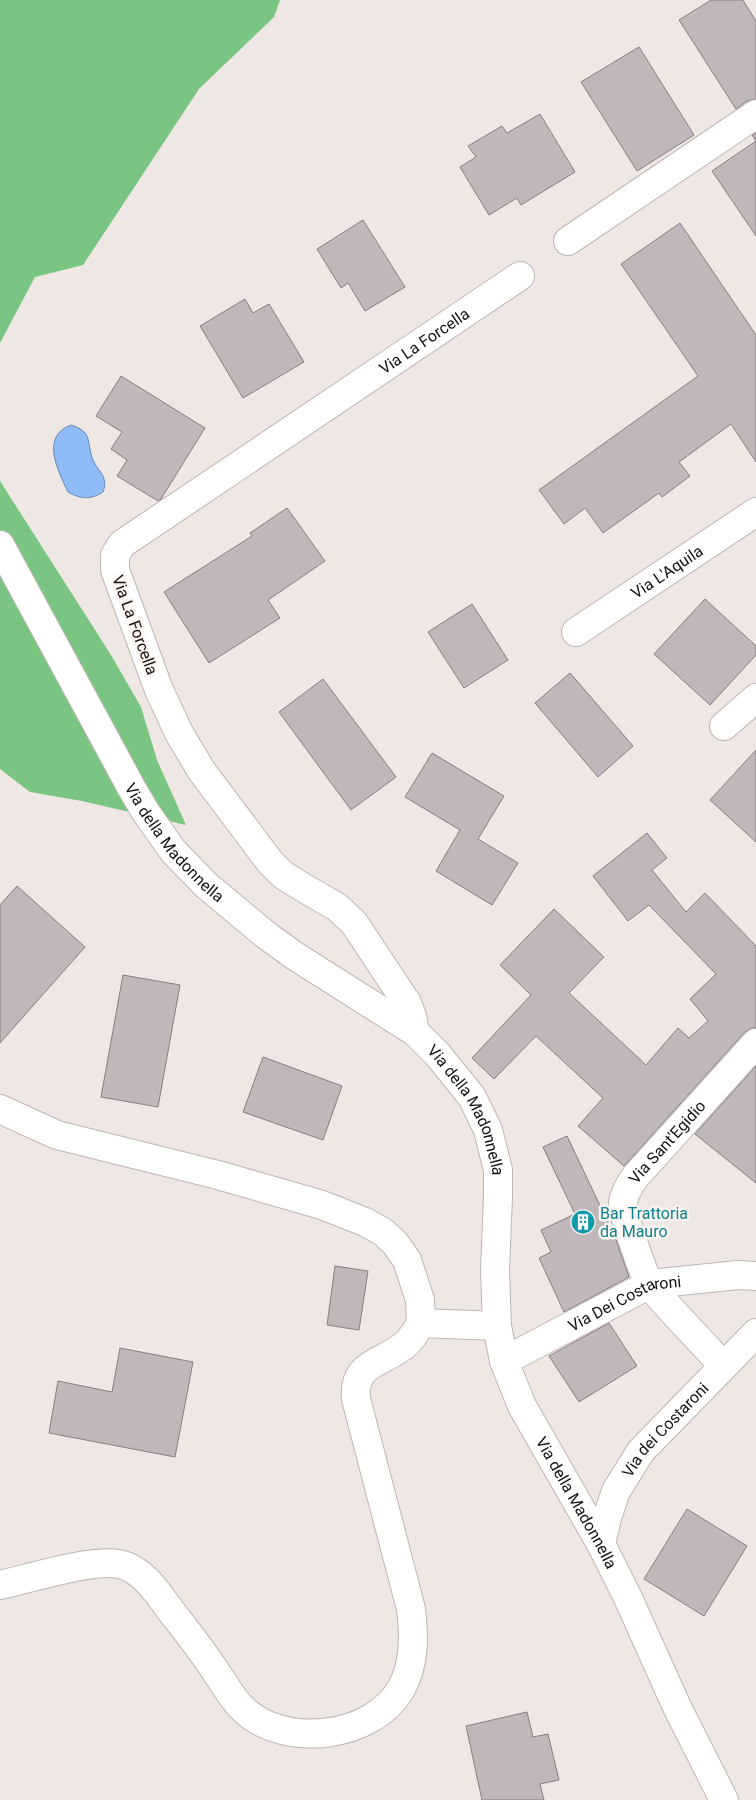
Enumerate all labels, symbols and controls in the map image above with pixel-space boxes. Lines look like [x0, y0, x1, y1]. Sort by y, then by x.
street label: Via La Forcella [375, 304, 473, 378]
street label: Via L'Aquila [627, 541, 706, 602]
street label: Via La Forcella [108, 573, 162, 677]
street label: Via della Madonnella [121, 779, 228, 906]
street label: Via della Madonnella [424, 1041, 508, 1176]
street label: Via Sant'Egidio [624, 1096, 709, 1187]
place label: Bar Trattoria da Mauro [600, 1204, 688, 1241]
building icon: Bar Trattoria da Mauro [570, 1209, 596, 1235]
street label: Via Dei Costaroni [565, 1271, 682, 1335]
street label: Via dei Costaroni [618, 1378, 712, 1480]
street label: Via della Madonnella [532, 1433, 621, 1572]

